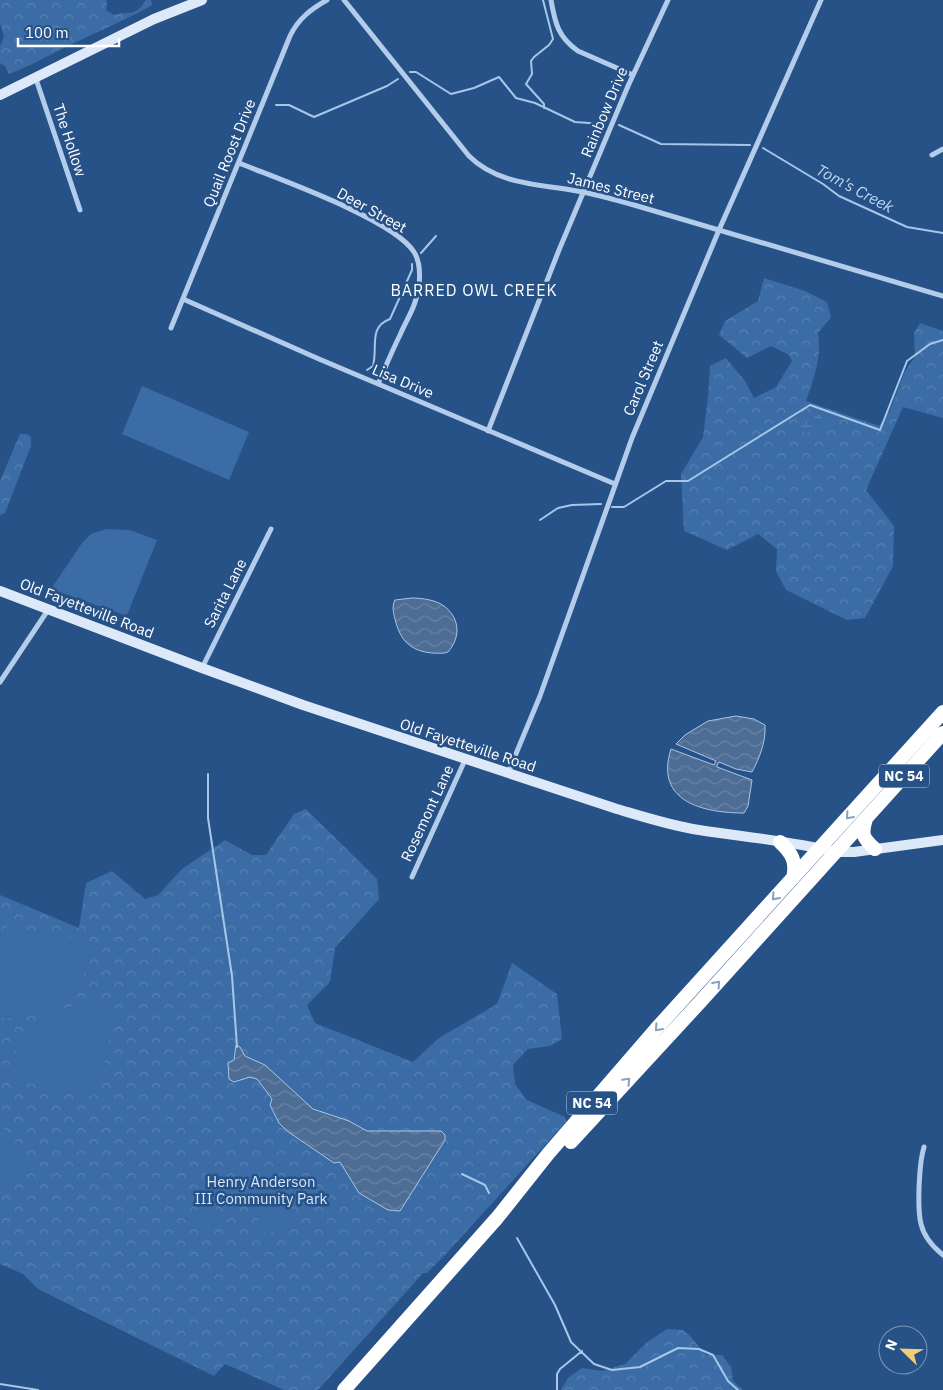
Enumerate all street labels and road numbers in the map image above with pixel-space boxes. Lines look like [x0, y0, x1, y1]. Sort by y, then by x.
street label: Rainbow Drive [576, 64, 632, 160]
street label: Quail Roost Drive [199, 96, 259, 210]
street label: The Hollow [49, 101, 91, 179]
street label: James Street [566, 168, 656, 208]
street label: Deer Street [334, 183, 410, 237]
street label: Carol Street [619, 338, 667, 418]
street label: Lisa Drive [369, 360, 437, 402]
street label: Sarita Lane [199, 555, 251, 631]
street label: Old Fayetteville Road [17, 574, 157, 642]
street label: Old Fayetteville Road [397, 714, 539, 776]
street label: Rosemont Lane [396, 762, 458, 864]
road number: NC 54 [879, 764, 929, 788]
road number: NC 54 [567, 1092, 617, 1114]

